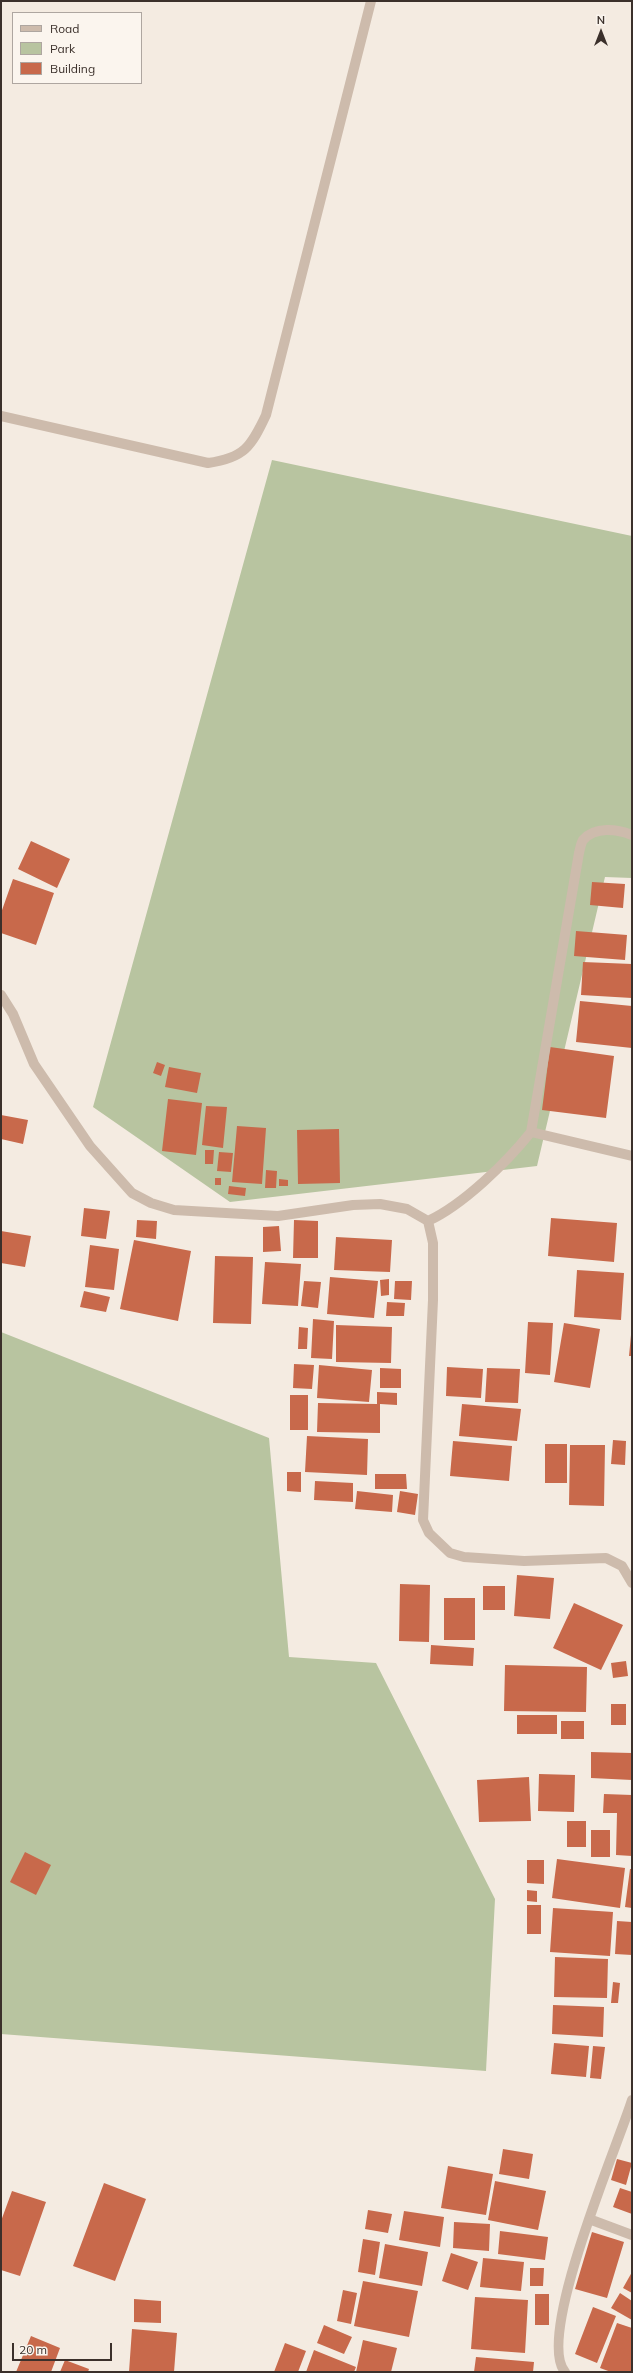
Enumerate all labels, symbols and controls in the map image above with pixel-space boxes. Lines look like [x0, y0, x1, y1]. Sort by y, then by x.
legend [12, 12, 142, 84]
north arrow [581, 12, 621, 52]
text: N [597, 13, 605, 27]
text: Road [50, 21, 79, 36]
text: Park [50, 41, 75, 56]
text: Building [50, 61, 95, 76]
scale bar [14, 2335, 114, 2361]
text: 20 m [19, 2342, 47, 2357]

